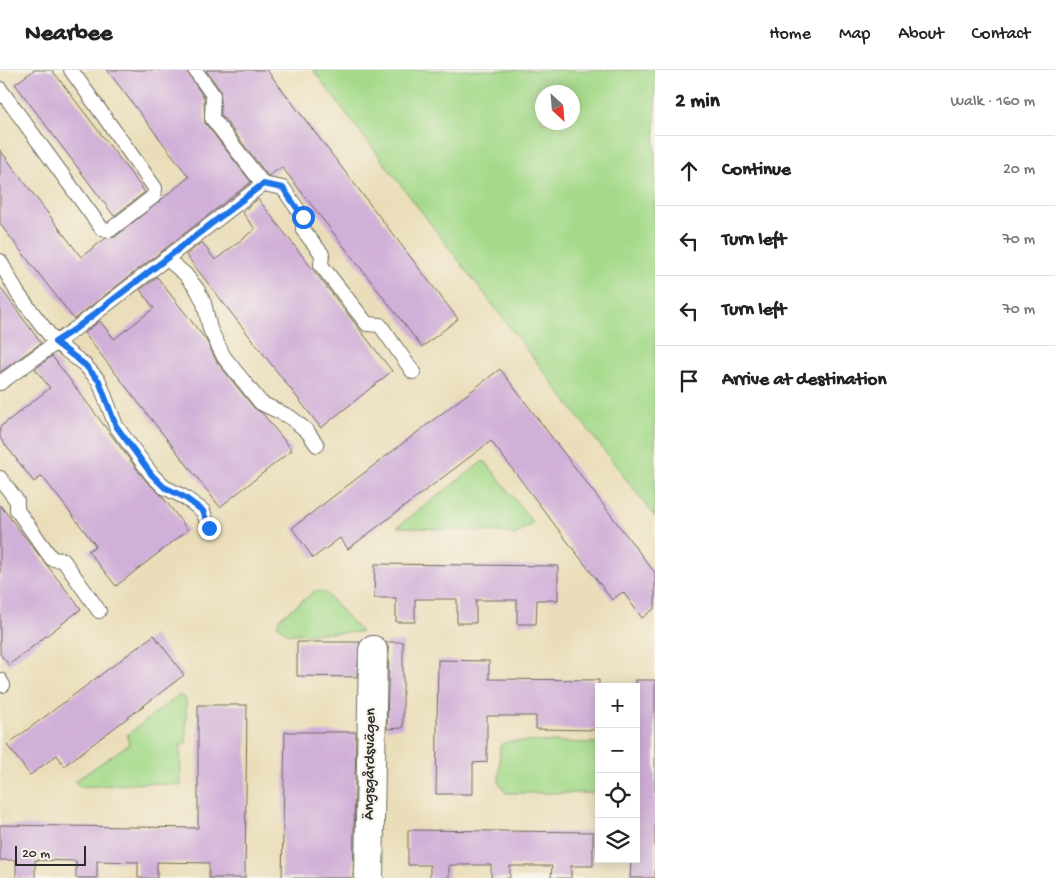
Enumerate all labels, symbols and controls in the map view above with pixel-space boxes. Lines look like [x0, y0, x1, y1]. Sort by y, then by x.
text: Nearbee [25, 20, 112, 49]
text: Home [769, 24, 811, 45]
text: Map [839, 24, 870, 45]
text: About [898, 24, 944, 45]
text: Contact [972, 24, 1030, 45]
north arrow [535, 85, 580, 130]
text: 2 min [675, 90, 720, 115]
text: Walk · 160 m [950, 93, 1035, 112]
icon: ahead [675, 157, 703, 185]
text: Continue [722, 159, 791, 182]
text: 20 m [1003, 161, 1035, 180]
route start [292, 206, 315, 229]
icon: left [675, 227, 703, 255]
text: Turn left [722, 229, 786, 252]
text: 70 m [1002, 231, 1035, 250]
icon: left [675, 297, 703, 325]
text: Turn left [722, 299, 786, 322]
text: 70 m [1002, 301, 1035, 320]
icon: arrive [675, 367, 703, 395]
text: Arrive at destination [722, 369, 886, 392]
route end [198, 517, 221, 540]
map controls [595, 683, 640, 863]
button: + [595, 683, 640, 728]
street label: Ängsgårdsvägen [361, 708, 381, 820]
button: − [595, 728, 640, 773]
button: locate [595, 773, 640, 818]
button: layers [595, 818, 640, 863]
scale bar [15, 843, 86, 866]
text: 20 m [22, 846, 50, 863]

